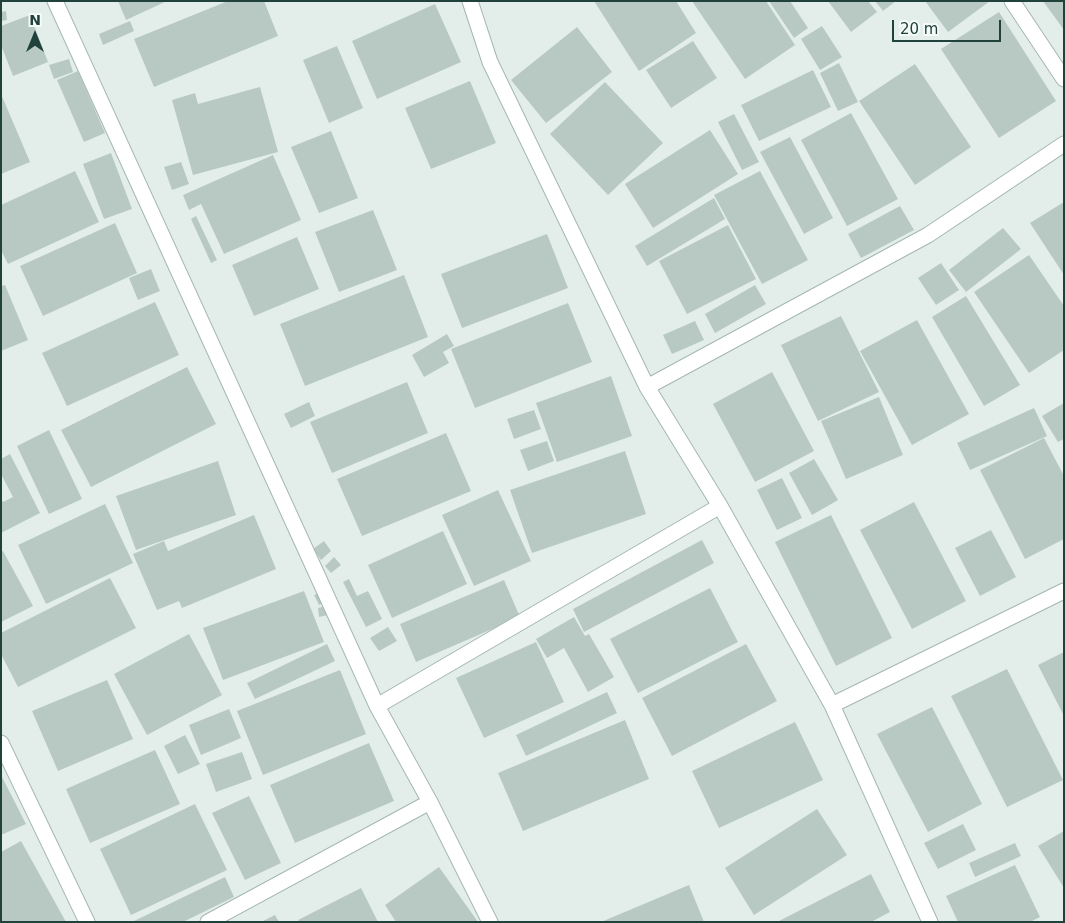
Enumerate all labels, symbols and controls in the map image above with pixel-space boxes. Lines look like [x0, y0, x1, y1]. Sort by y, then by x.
north arrow [10, 10, 60, 60]
scale bar [895, 10, 1004, 42]
text: N [29, 12, 41, 28]
text: 20 m [900, 20, 938, 38]

